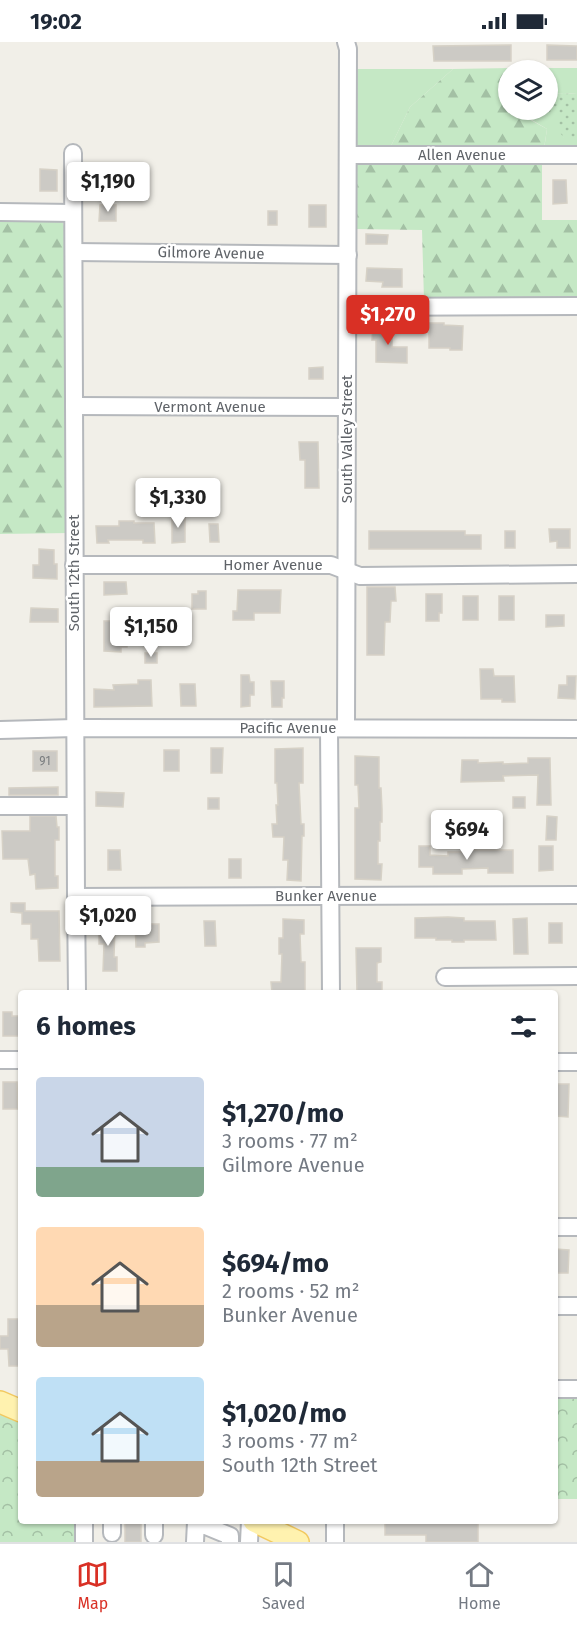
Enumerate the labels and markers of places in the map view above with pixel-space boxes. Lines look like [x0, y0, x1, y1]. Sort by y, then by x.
pin: $1,190 [59, 162, 157, 213]
pin: $1,270 [339, 295, 437, 346]
pin: $1,330 [129, 478, 227, 529]
pin: $1,150 [102, 607, 200, 658]
pin: $694 [431, 810, 503, 861]
pin: $1,020 [59, 896, 157, 947]

